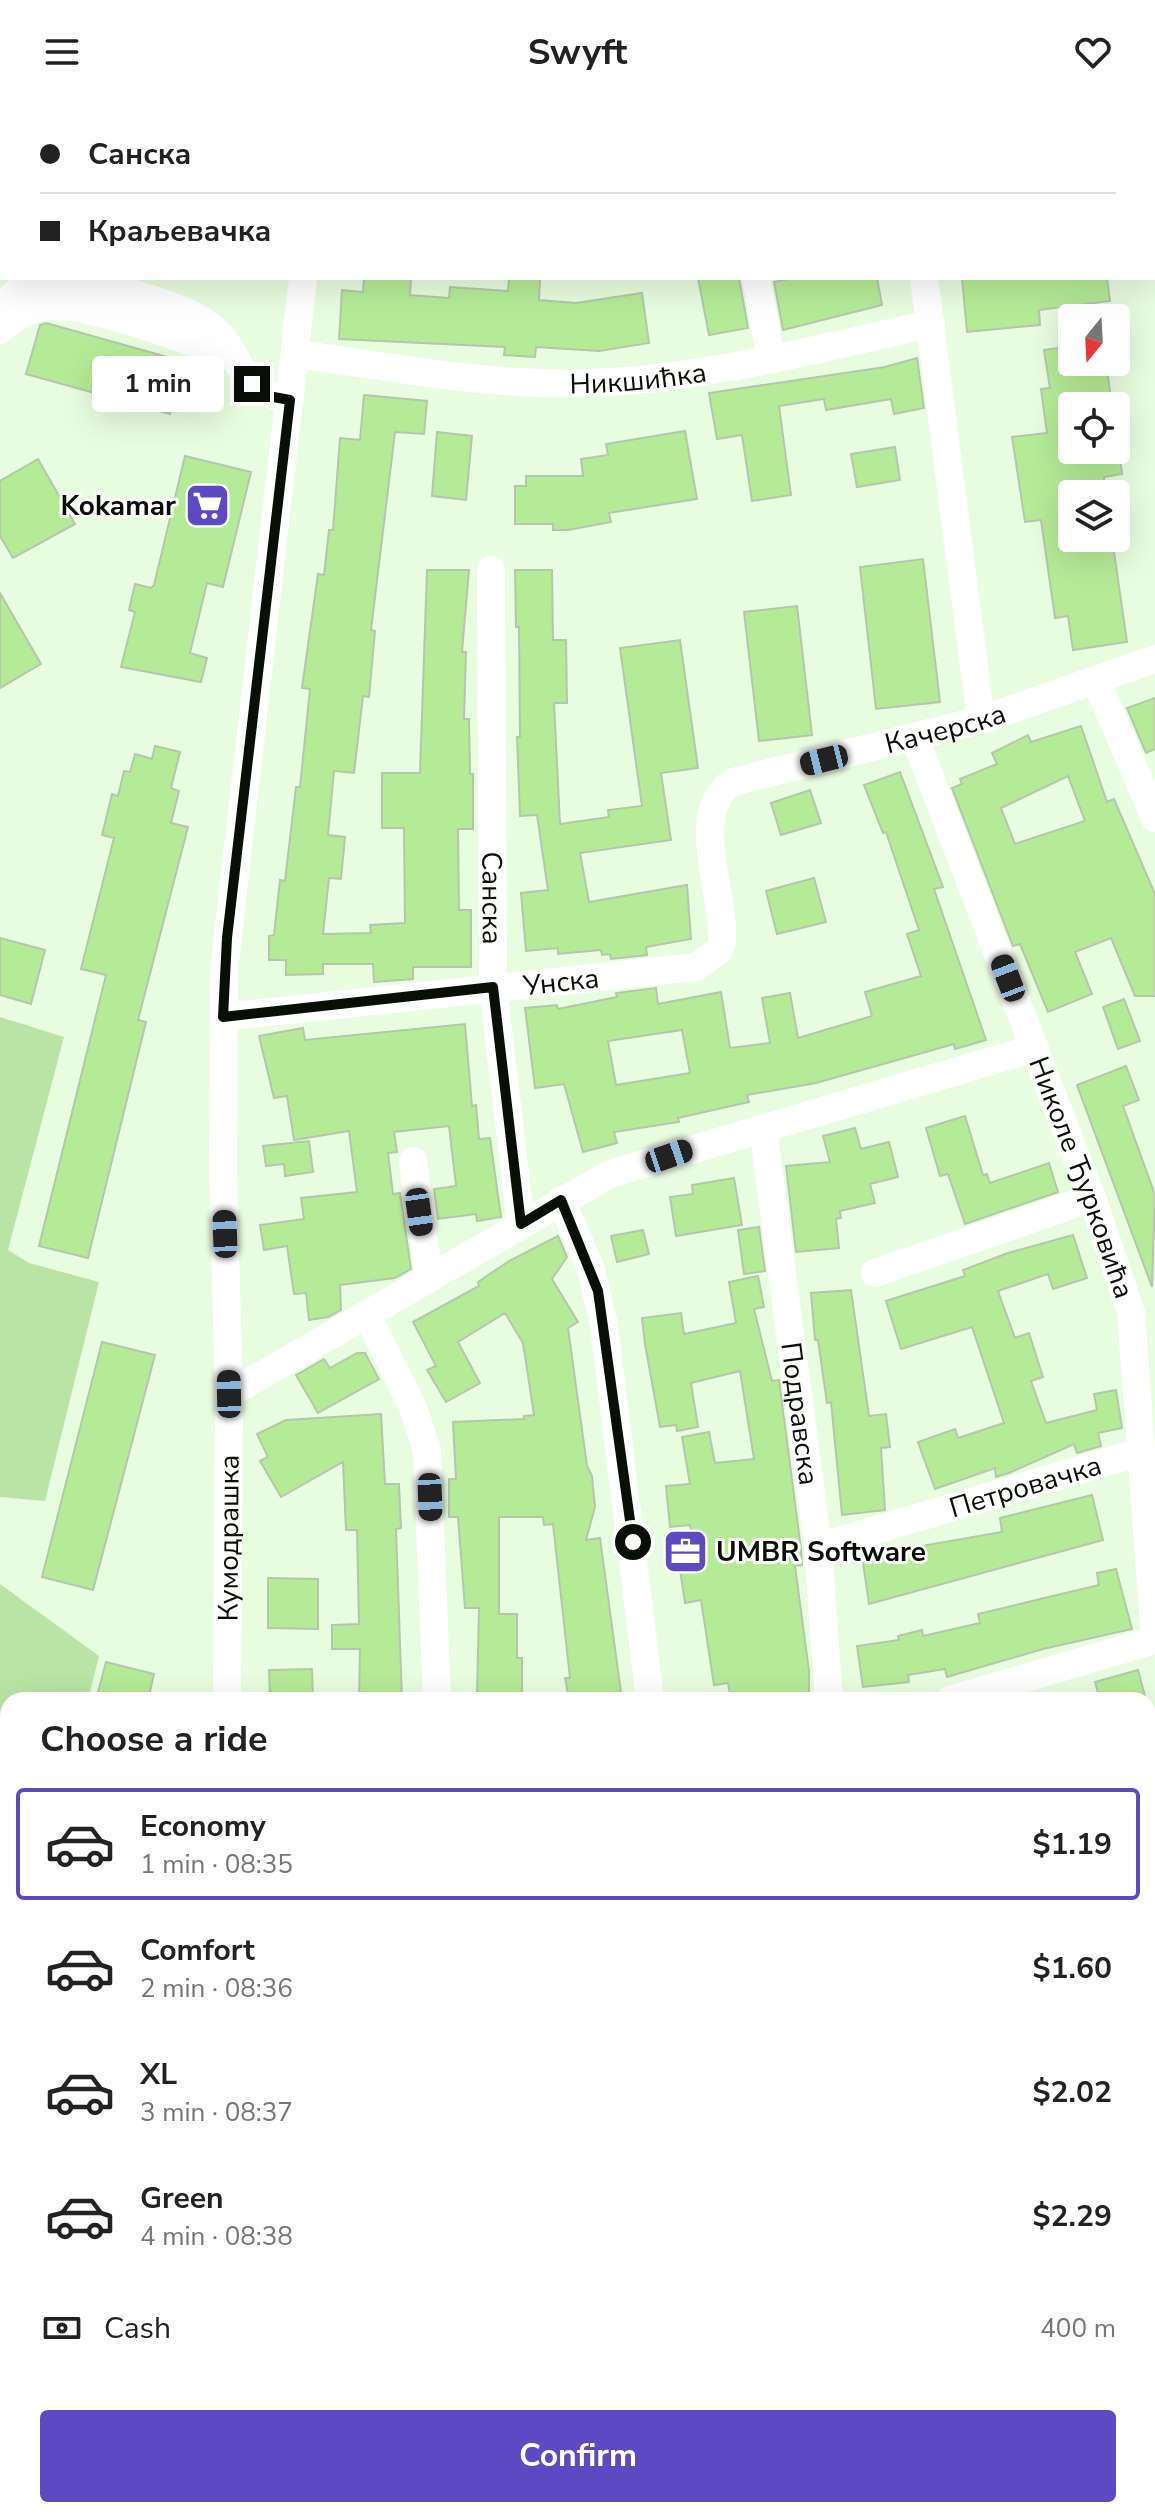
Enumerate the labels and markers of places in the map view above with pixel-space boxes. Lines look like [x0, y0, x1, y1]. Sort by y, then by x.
supermarket icon: Kokamar [183, 481, 231, 529]
place label: Kokamar [61, 487, 176, 525]
office icon: UMBR Software [661, 1527, 709, 1575]
place label: UMBR Software [716, 1533, 926, 1571]

